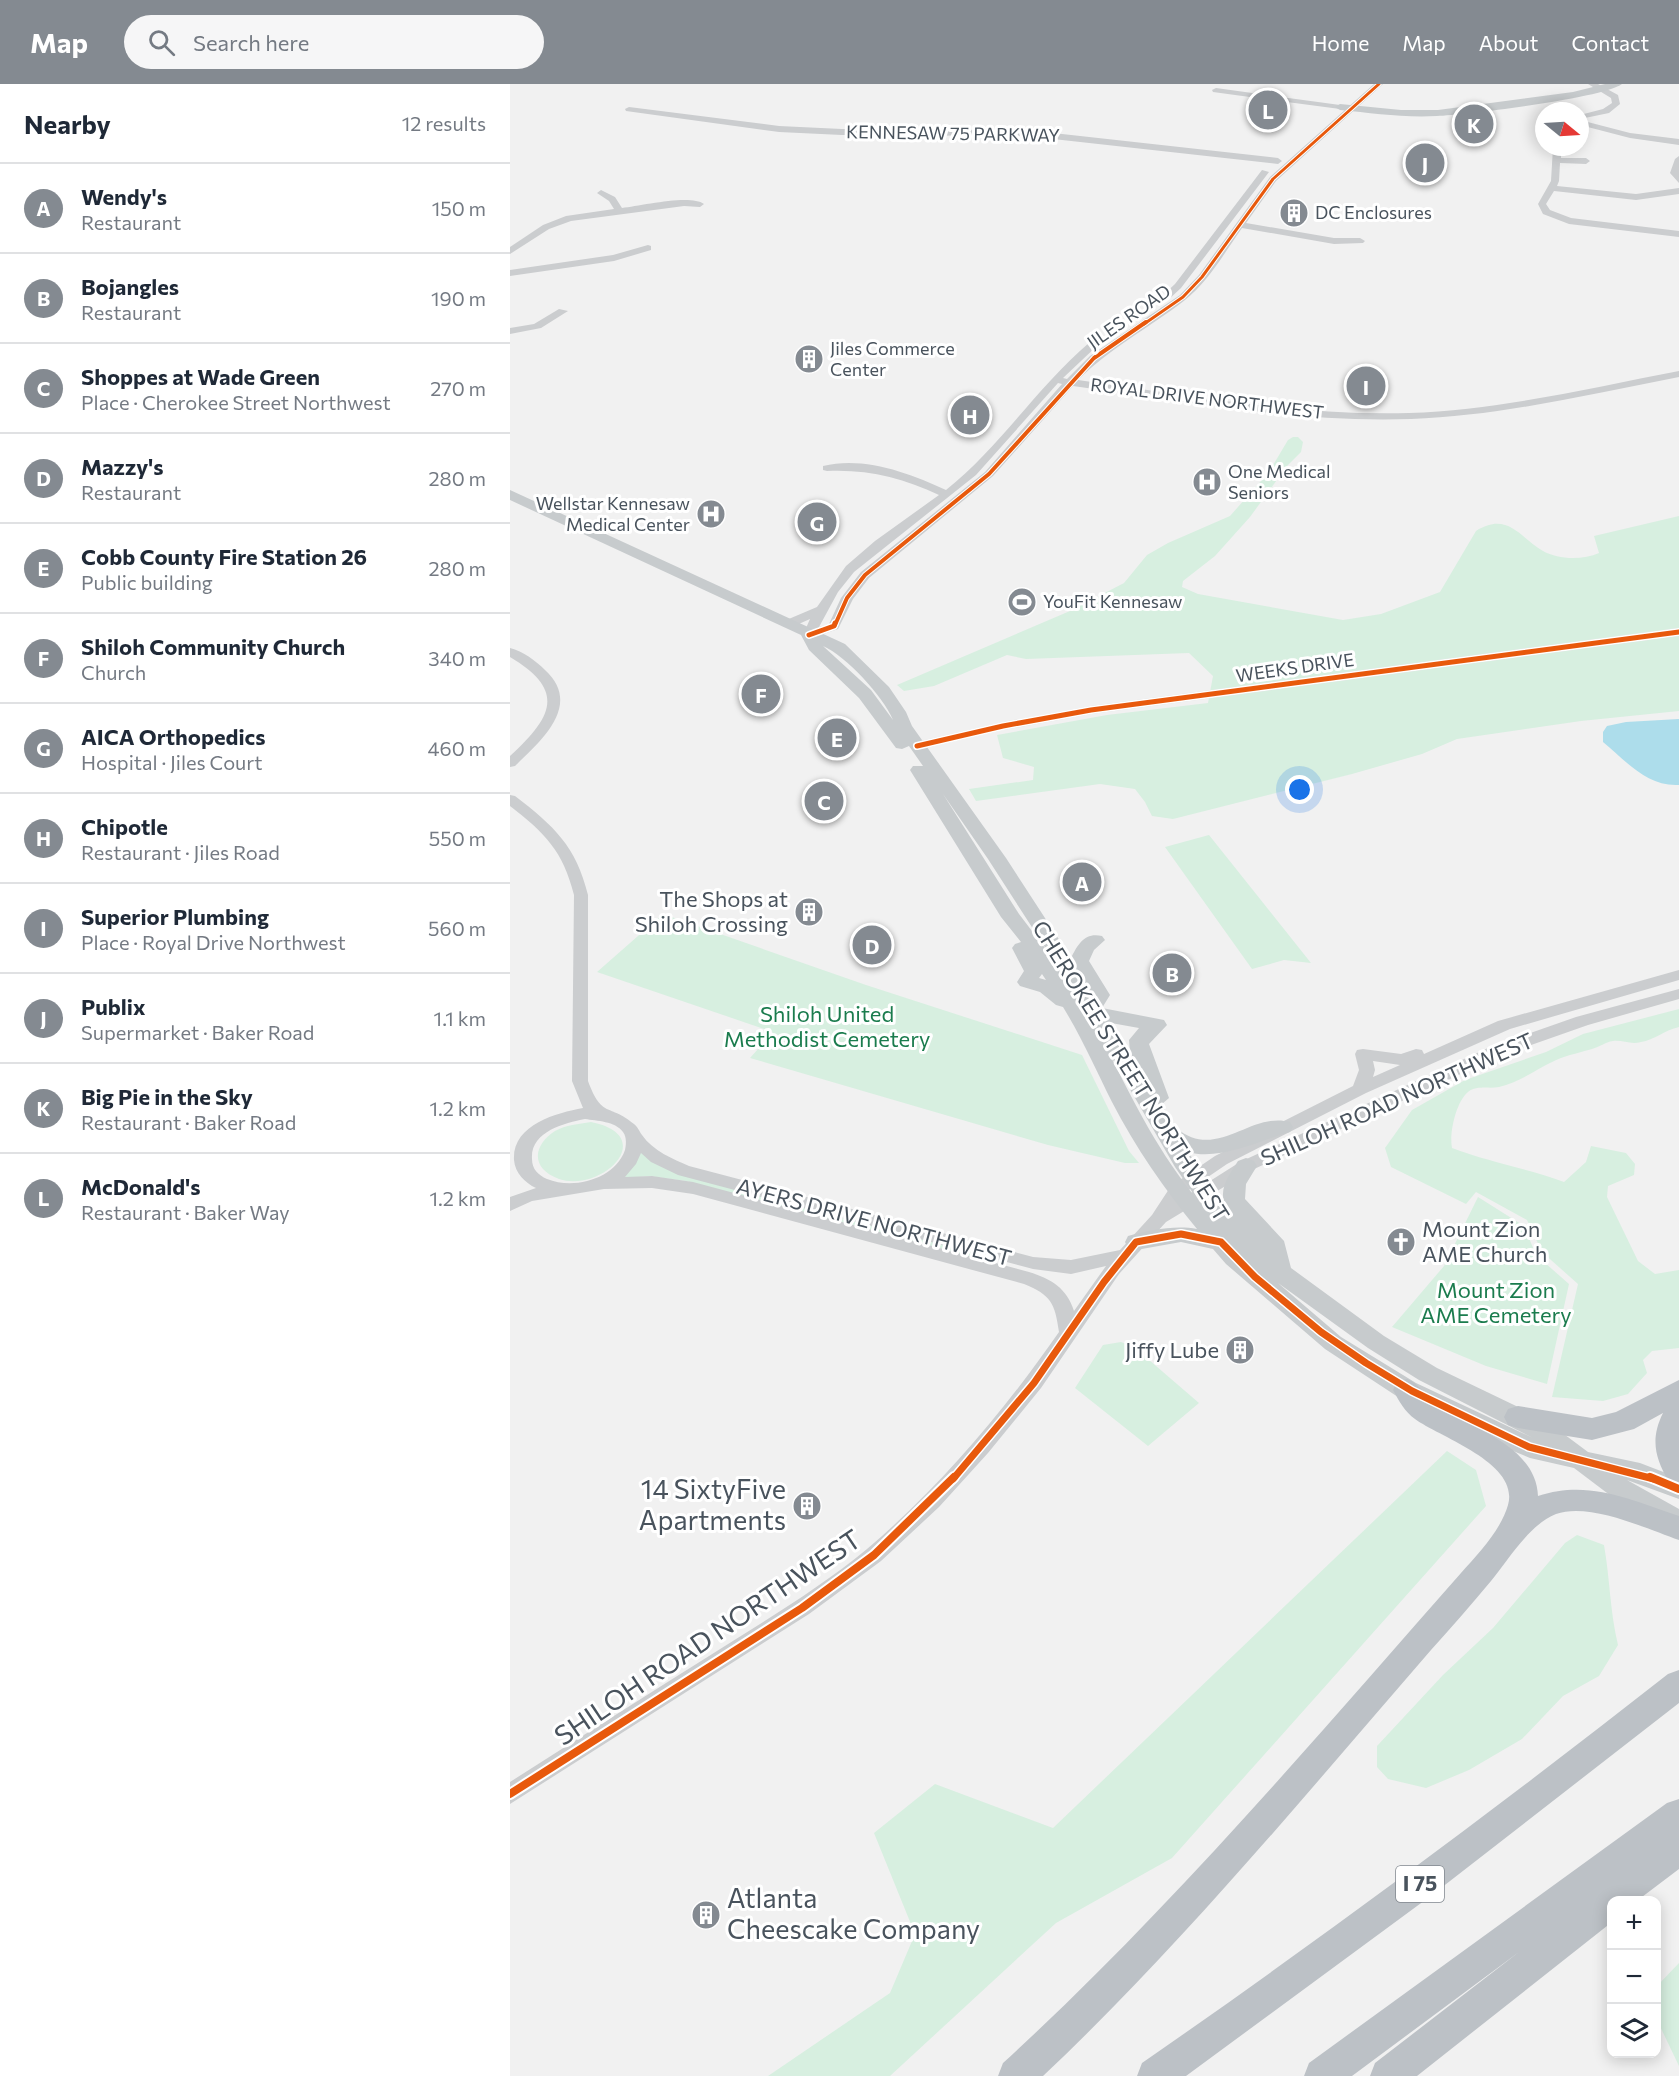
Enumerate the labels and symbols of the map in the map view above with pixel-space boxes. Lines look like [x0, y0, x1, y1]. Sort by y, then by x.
pin: L [1248, 87, 1287, 132]
pin: K [1454, 102, 1494, 147]
north arrow [1535, 102, 1589, 156]
street label: KENNESAW 75 PARKWAY [846, 120, 1060, 146]
pin: J [1406, 140, 1444, 185]
building icon: DC Enclosures [1278, 197, 1310, 229]
place label: DC Enclosures [1315, 201, 1432, 223]
street label: JILES ROAD [1082, 279, 1174, 353]
place label: Jiles Commerce Center [830, 337, 955, 380]
building icon: Jiles Commerce Center [793, 343, 825, 375]
pin: I [1346, 364, 1386, 408]
street label: ROYAL DRIVE NORTHWEST [1089, 373, 1325, 423]
pin: H [950, 392, 990, 438]
place label: One Medical Seniors [1228, 460, 1331, 503]
hospital icon: One Medical Seniors [1191, 466, 1223, 498]
place label: Wellstar Kennesaw Medical Center [536, 492, 690, 535]
hospital icon: Wellstar Kennesaw Medical Center [695, 498, 727, 530]
pin: G [798, 500, 836, 544]
sports icon: YouFit Kennesaw [1006, 586, 1038, 618]
place label: YouFit Kennesaw [1043, 590, 1183, 612]
street label: WEEKS DRIVE [1234, 648, 1355, 686]
pin: F [742, 672, 780, 716]
pin: E [818, 716, 856, 760]
your location [1285, 775, 1314, 804]
pin: C [804, 778, 844, 824]
pin: A [1062, 860, 1102, 904]
place label: The Shops at Shiloh Crossing [635, 885, 788, 937]
building icon: The Shops at Shiloh Crossing [793, 896, 825, 928]
street label: CHEROKEE STREET NORTHWEST [1027, 915, 1236, 1226]
pin: D [852, 922, 892, 968]
pin: B [1152, 950, 1192, 996]
park label: Shiloh United Methodist Cemetery [724, 1000, 930, 1052]
street label: SHILOH ROAD NORTHWEST [1256, 1026, 1537, 1171]
street label: AYERS DRIVE NORTHWEST [734, 1172, 1015, 1271]
place label: Mount Zion AME Church [1422, 1215, 1547, 1267]
church icon: Mount Zion AME Church [1385, 1226, 1417, 1258]
park label: Mount Zion AME Cemetery [1420, 1276, 1572, 1328]
building icon: Jiffy Lube [1224, 1334, 1256, 1366]
place label: Jiffy Lube [1125, 1336, 1219, 1363]
place label: 14 SixtyFive Apartments [639, 1472, 786, 1536]
building icon: 14 SixtyFive Apartments [791, 1490, 823, 1522]
street label: SHILOH ROAD NORTHWEST [548, 1522, 867, 1752]
road number: I 75 [1396, 1866, 1444, 1902]
place label: Atlanta Cheescake Company [727, 1881, 980, 1945]
building icon: Atlanta Cheescake Company [690, 1899, 722, 1931]

